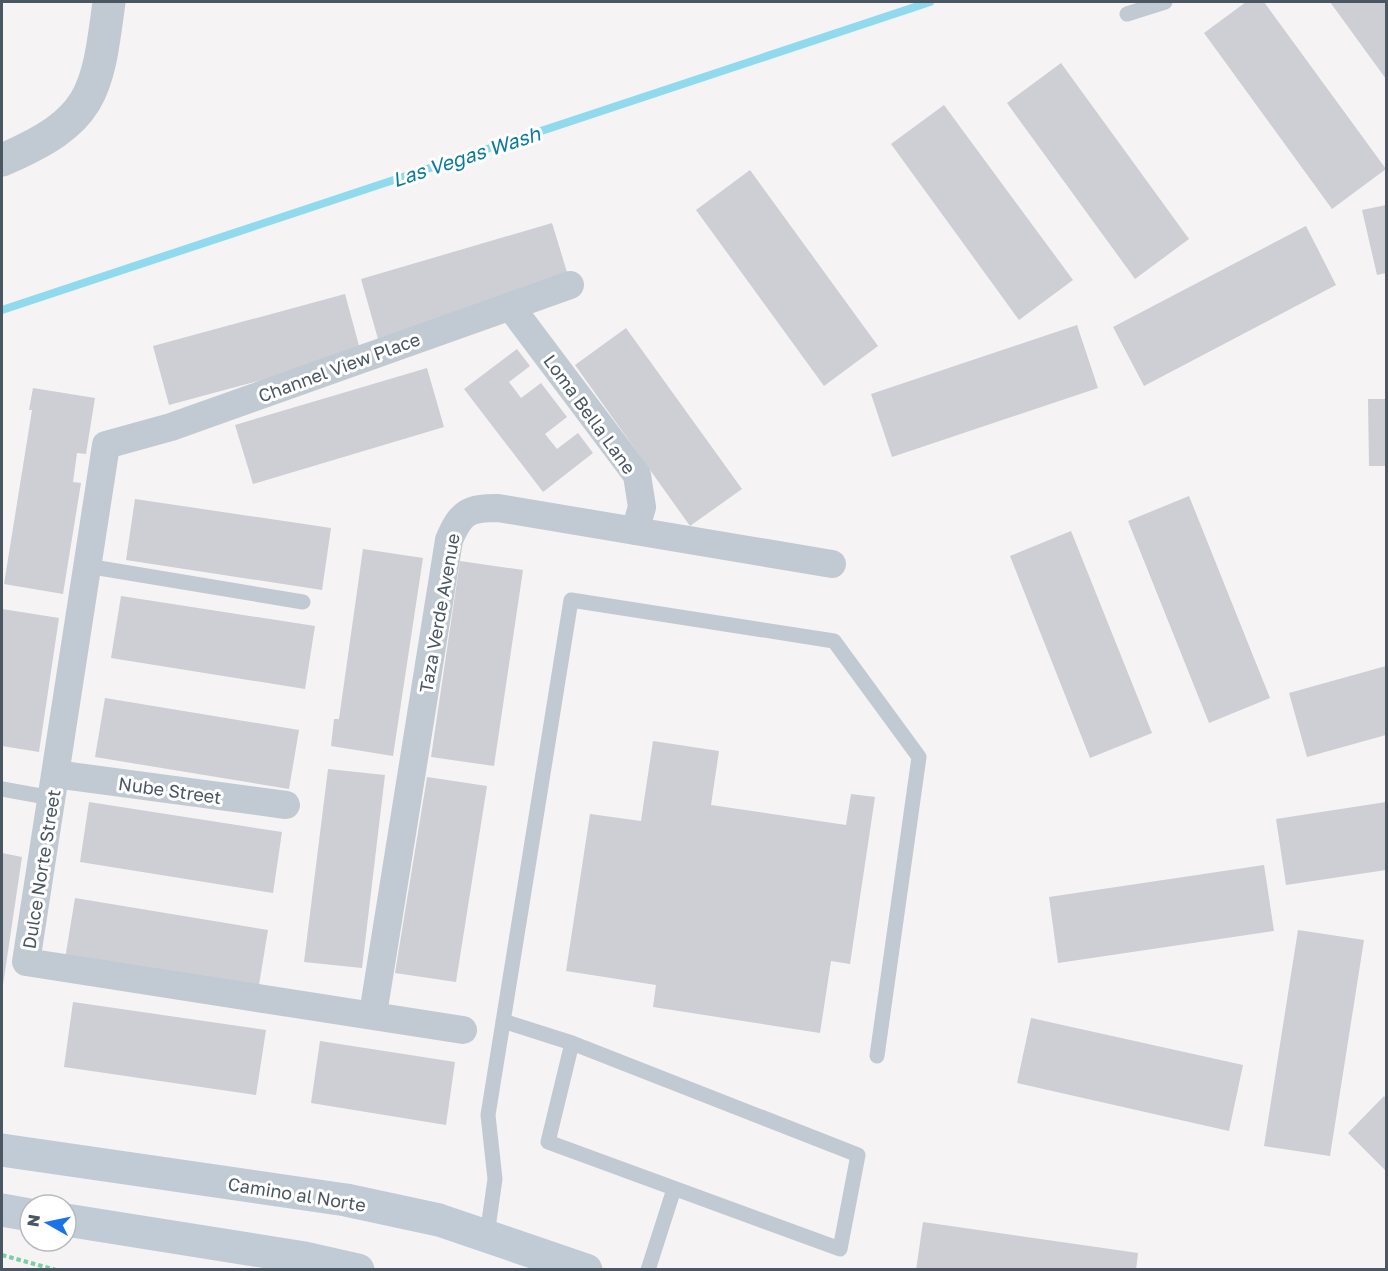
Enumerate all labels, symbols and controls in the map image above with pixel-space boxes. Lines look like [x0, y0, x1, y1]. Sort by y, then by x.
water label: Las Vegas Wash [389, 121, 544, 192]
street label: Channel View Place [255, 328, 423, 406]
street label: Loma Bella Lane [539, 350, 641, 478]
street label: Taza Verde Avenue [414, 532, 464, 694]
street label: Nube Street [117, 772, 223, 808]
street label: Dulce Norte Street [18, 788, 64, 950]
street label: Camino al Norte [226, 1172, 368, 1216]
north arrow [18, 1193, 78, 1253]
text: N [22, 1213, 44, 1228]

